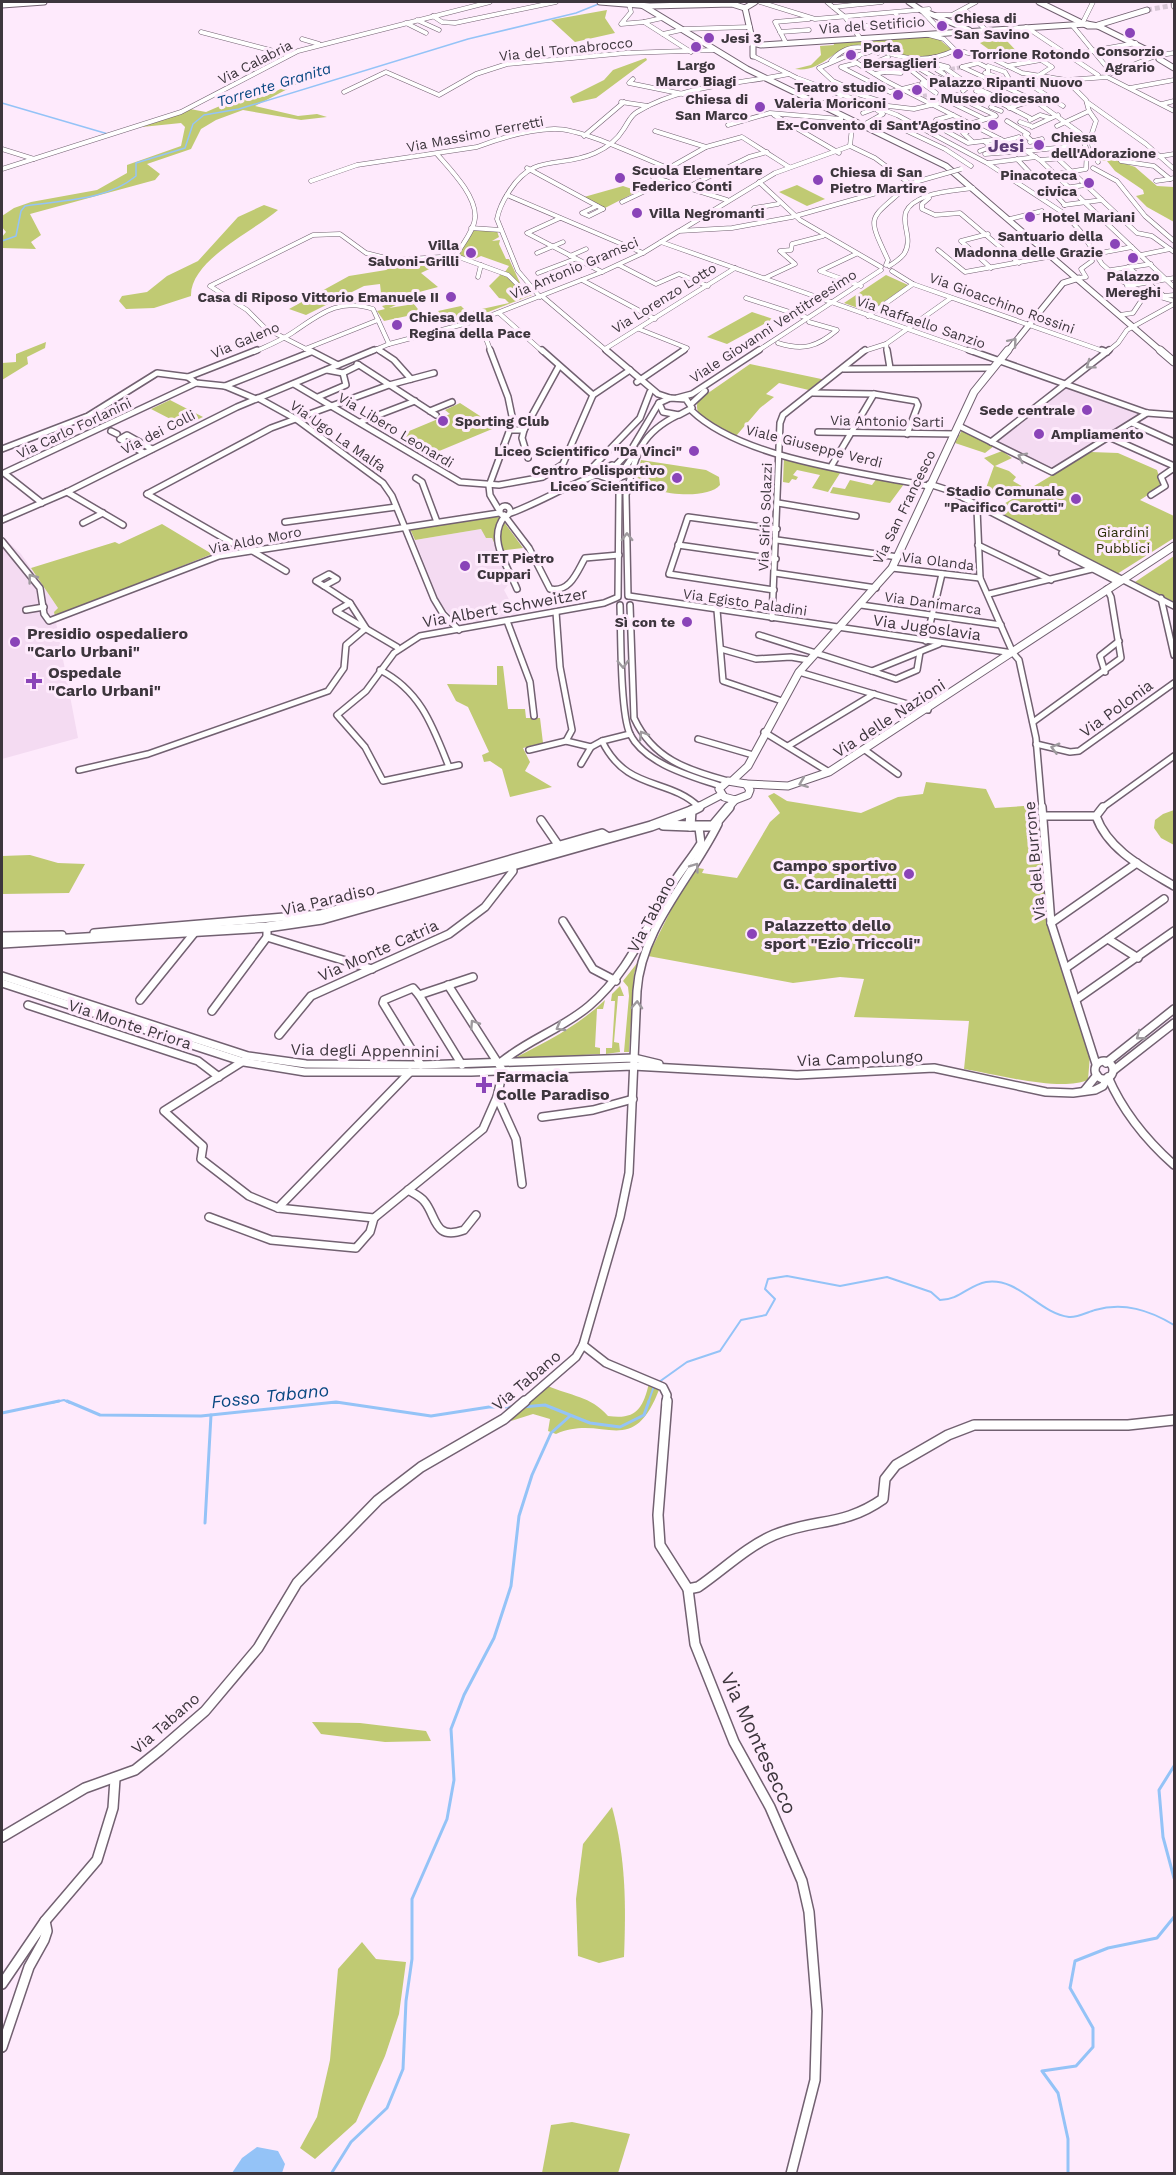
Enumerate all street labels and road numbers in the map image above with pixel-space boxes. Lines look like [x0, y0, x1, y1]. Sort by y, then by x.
street label: Via del Setificio [818, 13, 926, 37]
street label: Via del Tornabrocco [498, 34, 634, 64]
street label: Via Calabria [215, 36, 295, 88]
street label: Via Massimo Ferretti [405, 113, 545, 155]
street label: Via Antonio Gramsci [507, 234, 641, 302]
street label: Via Lorenzo Lotto [609, 259, 719, 337]
street label: Viale Giovanni Ventitreesimo [687, 266, 859, 386]
street label: Via Gioacchino Rossini [927, 269, 1077, 337]
street label: Via Raffaello Sanzio [854, 292, 988, 352]
street label: Via Galeno [208, 318, 282, 362]
street label: Via Libero Leonardi [335, 389, 457, 471]
street label: Via Carlo Forlanini [14, 394, 134, 462]
street label: Via Ugo La Malfa [287, 397, 389, 475]
street label: Via dei Colli [118, 407, 198, 457]
street label: Via Antonio Sarti [830, 412, 944, 430]
street label: Viale Giuseppe Verdi [744, 421, 884, 471]
street label: Via San Francesco [869, 447, 939, 567]
street label: Via Sirio Solazzi [755, 462, 775, 572]
street label: Via Aldo Moro [207, 523, 303, 557]
street label: Via Olanda [901, 549, 975, 573]
street label: Via Albert Schweitzer [421, 584, 590, 631]
street label: Via Egisto Paladini [682, 585, 808, 619]
street label: Via Danimarca [883, 588, 983, 618]
street label: Via Jugoslavia [872, 611, 982, 644]
street label: Via delle Nazioni [830, 675, 949, 762]
street label: Via Polonia [1076, 676, 1157, 741]
street label: Via del Burrone [1020, 801, 1049, 921]
street label: Via Tabano [623, 873, 680, 956]
street label: Via Paradiso [280, 880, 377, 919]
street label: Via Monte Catria [315, 915, 441, 985]
street label: Via Monte Priora [66, 996, 194, 1053]
street label: Via degli Appennini [291, 1040, 439, 1061]
street label: Via Campolungo [796, 1047, 924, 1070]
street label: Via Tabano [488, 1346, 565, 1415]
street label: Via Montesecco [716, 1668, 802, 1818]
street label: Via Tabano [127, 1689, 203, 1758]

